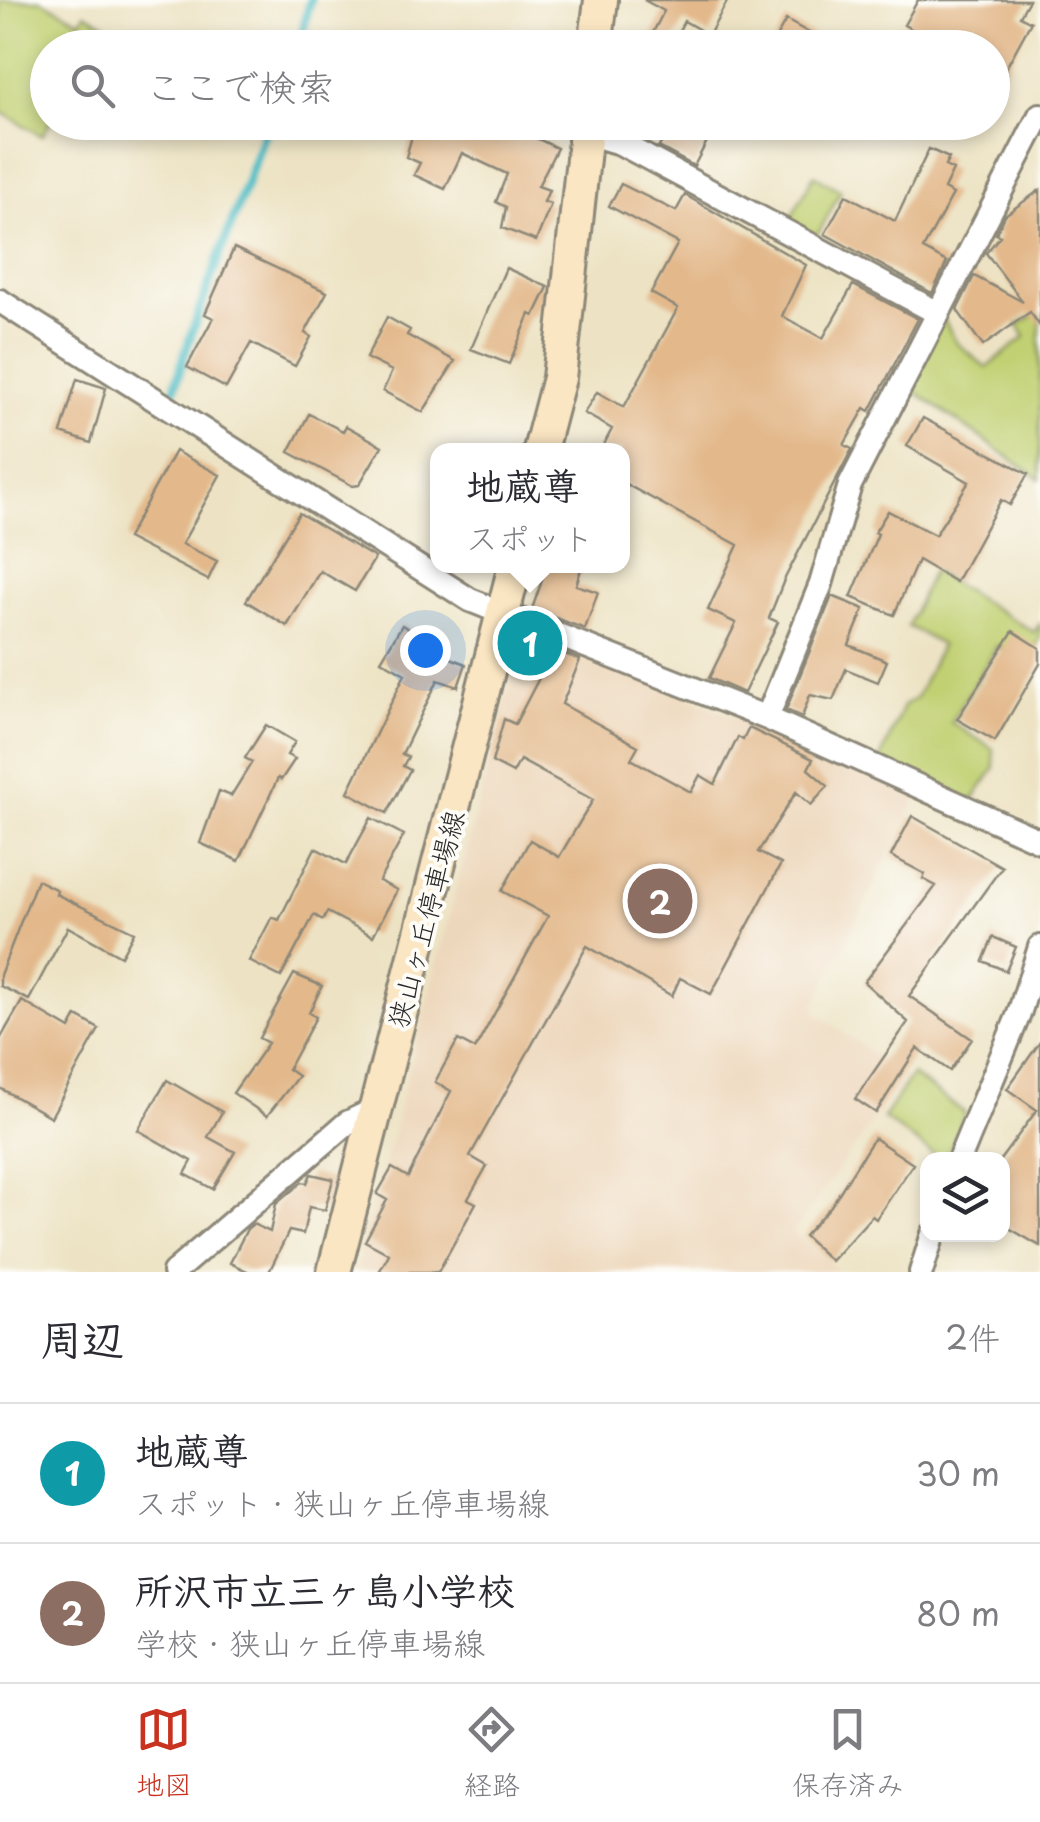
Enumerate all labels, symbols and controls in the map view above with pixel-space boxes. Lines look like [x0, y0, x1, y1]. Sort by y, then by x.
search box [30, 30, 1010, 140]
text: ここで検索 [145, 57, 335, 114]
icon: search [65, 58, 120, 113]
popup [430, 443, 630, 573]
text: 地蔵尊 [466, 456, 580, 513]
text: スポット [466, 513, 594, 561]
pin: 1 [498, 606, 562, 680]
your location [400, 625, 451, 676]
street label: 狭山ヶ丘停車場線 [375, 805, 474, 1032]
pin: 2 [628, 864, 692, 938]
map controls [920, 1152, 1010, 1242]
button: layers [920, 1152, 1010, 1242]
text: 周辺 [40, 1306, 124, 1369]
text: 2件 [945, 1313, 1000, 1361]
text: 地蔵尊 [135, 1421, 249, 1478]
text: 1 [65, 1449, 80, 1497]
text: 30 m [916, 1449, 1000, 1497]
text: スポット · 狭山ヶ丘停車場線 [135, 1478, 549, 1526]
text: 所沢市立三ヶ島小学校 [135, 1561, 515, 1618]
text: 2 [61, 1589, 84, 1637]
text: 80 m [916, 1589, 1000, 1637]
text: 学校 · 狭山ヶ丘停車場線 [135, 1618, 485, 1666]
tab: 地図 [136, 1702, 192, 1805]
tab: 経路 [464, 1702, 520, 1805]
tab: 保存済み [792, 1702, 904, 1805]

